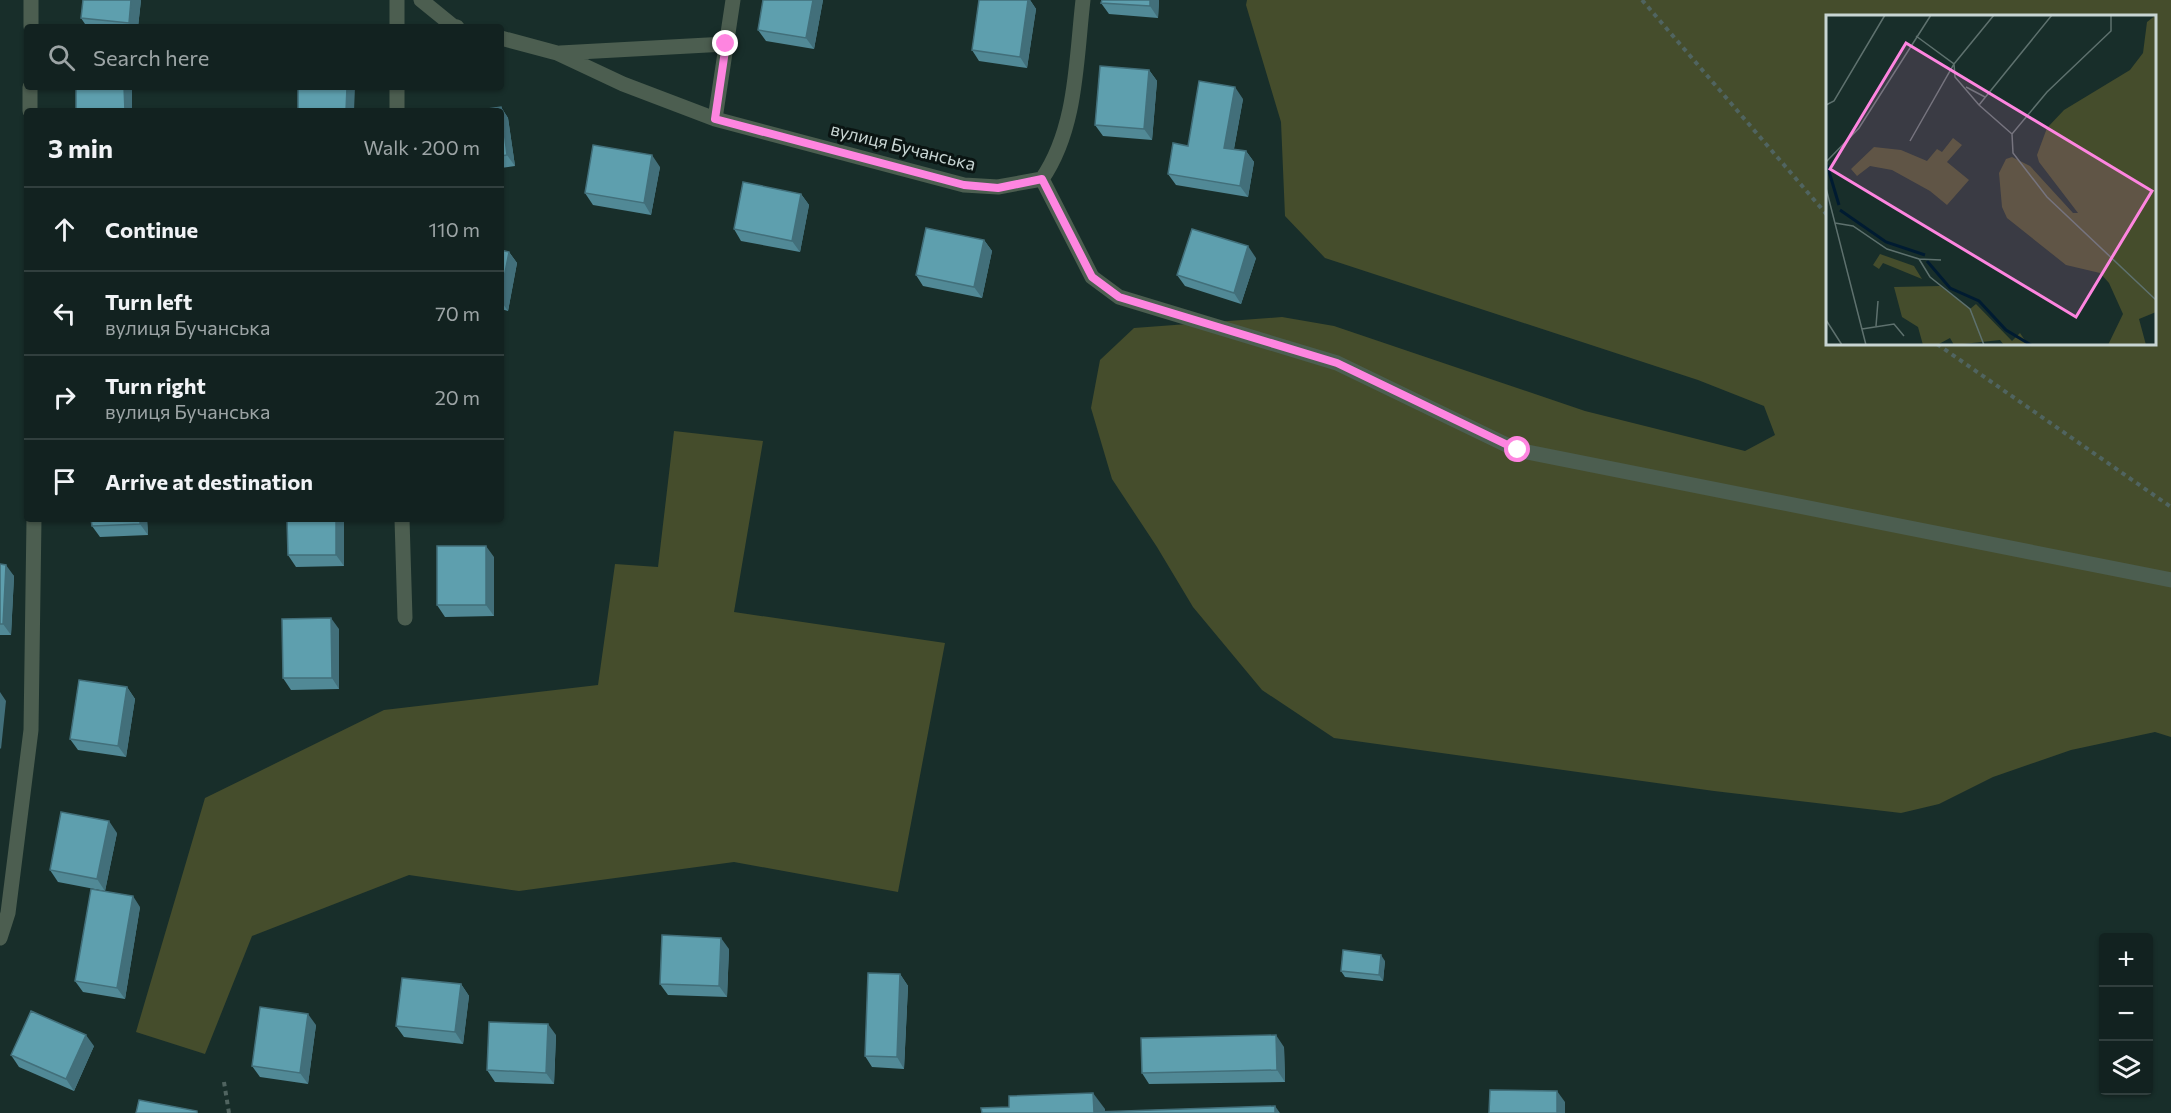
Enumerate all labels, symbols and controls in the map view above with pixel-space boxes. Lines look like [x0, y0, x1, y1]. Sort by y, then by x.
inset map [1826, 15, 2156, 345]
search box [24, 24, 504, 90]
route end [712, 30, 738, 56]
icon: search [45, 41, 78, 74]
text: Search here [93, 44, 209, 71]
street label: вулиця Бучанська [828, 117, 978, 175]
text: 3 min [48, 132, 113, 163]
text: Walk · 200 m [363, 135, 480, 159]
icon: ahead [48, 213, 81, 246]
text: Continue [105, 216, 198, 243]
text: 110 m [429, 217, 480, 241]
text: Turn left [105, 288, 192, 315]
icon: left [48, 297, 81, 330]
text: 70 m [435, 301, 480, 325]
text: вулиця Бучанська [105, 315, 270, 339]
text: Turn right [105, 372, 206, 399]
icon: right [48, 381, 81, 414]
text: 20 m [435, 385, 480, 409]
text: вулиця Бучанська [105, 399, 270, 423]
route start [1504, 436, 1530, 462]
icon: arrive [48, 465, 81, 498]
text: Arrive at destination [105, 468, 313, 495]
map controls [2099, 933, 2153, 1095]
button: + [2099, 933, 2153, 987]
button: − [2099, 987, 2153, 1041]
button: layers [2099, 1041, 2153, 1095]

